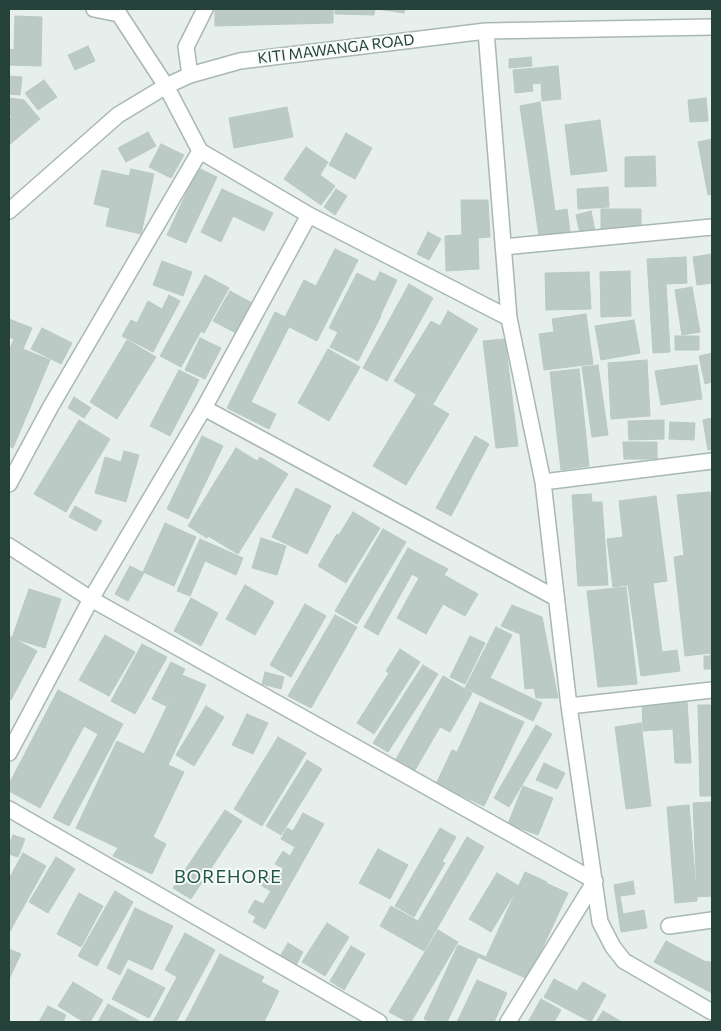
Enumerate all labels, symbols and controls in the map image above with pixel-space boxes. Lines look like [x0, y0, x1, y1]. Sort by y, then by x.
street label: KITI MAWANGA ROAD [257, 30, 415, 68]
district label: BOREHORE [173, 866, 283, 888]

